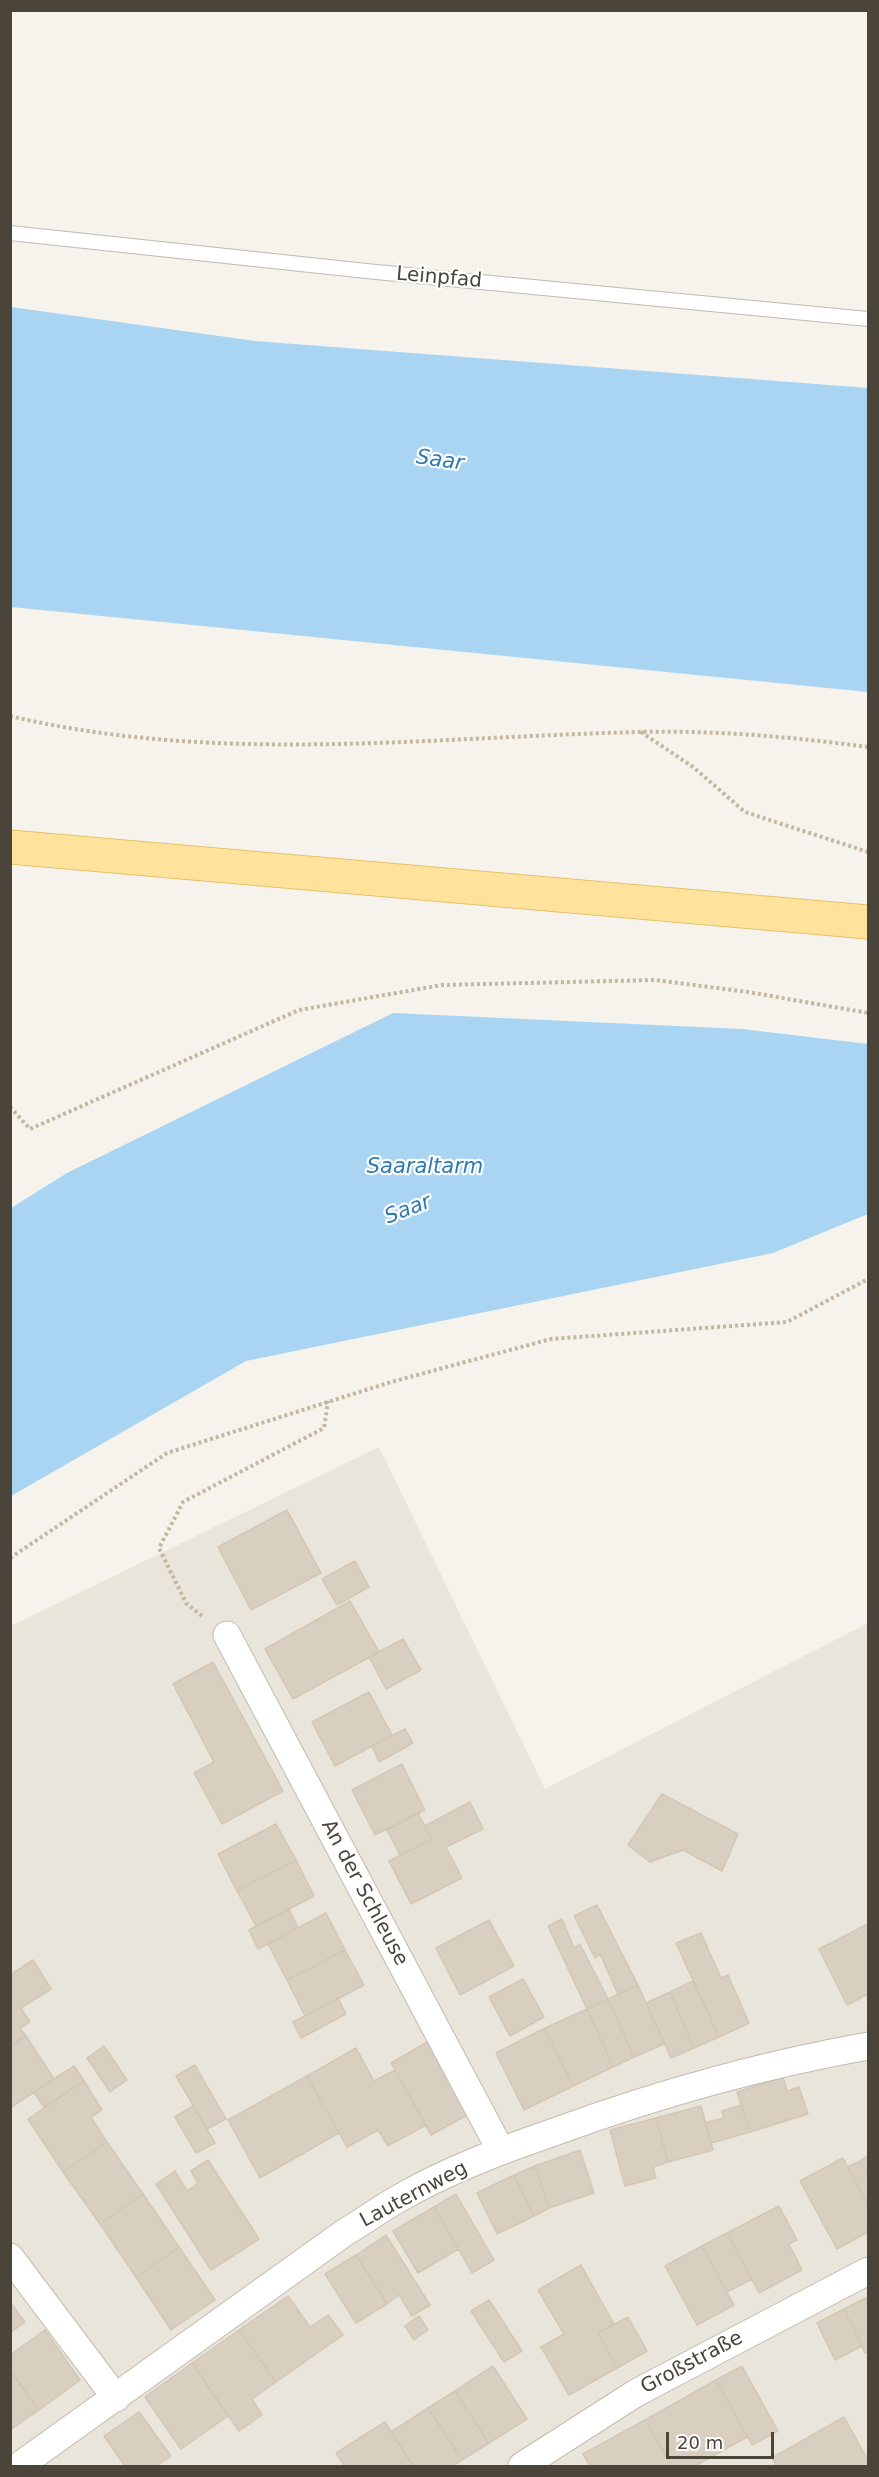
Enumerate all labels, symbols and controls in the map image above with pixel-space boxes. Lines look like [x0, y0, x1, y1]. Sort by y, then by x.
street label: Leinpfad [395, 262, 483, 294]
water label: Saar [415, 445, 465, 477]
water label: Saaraltarm [367, 1155, 483, 1181]
water label: Saar [381, 1190, 435, 1230]
street label: An der Schleuse [315, 1816, 413, 1970]
street label: Lauternweg [356, 2157, 472, 2233]
street label: Großstraße [637, 2326, 747, 2400]
scale bar [669, 2420, 777, 2458]
text: 20 m [677, 2432, 723, 2453]

